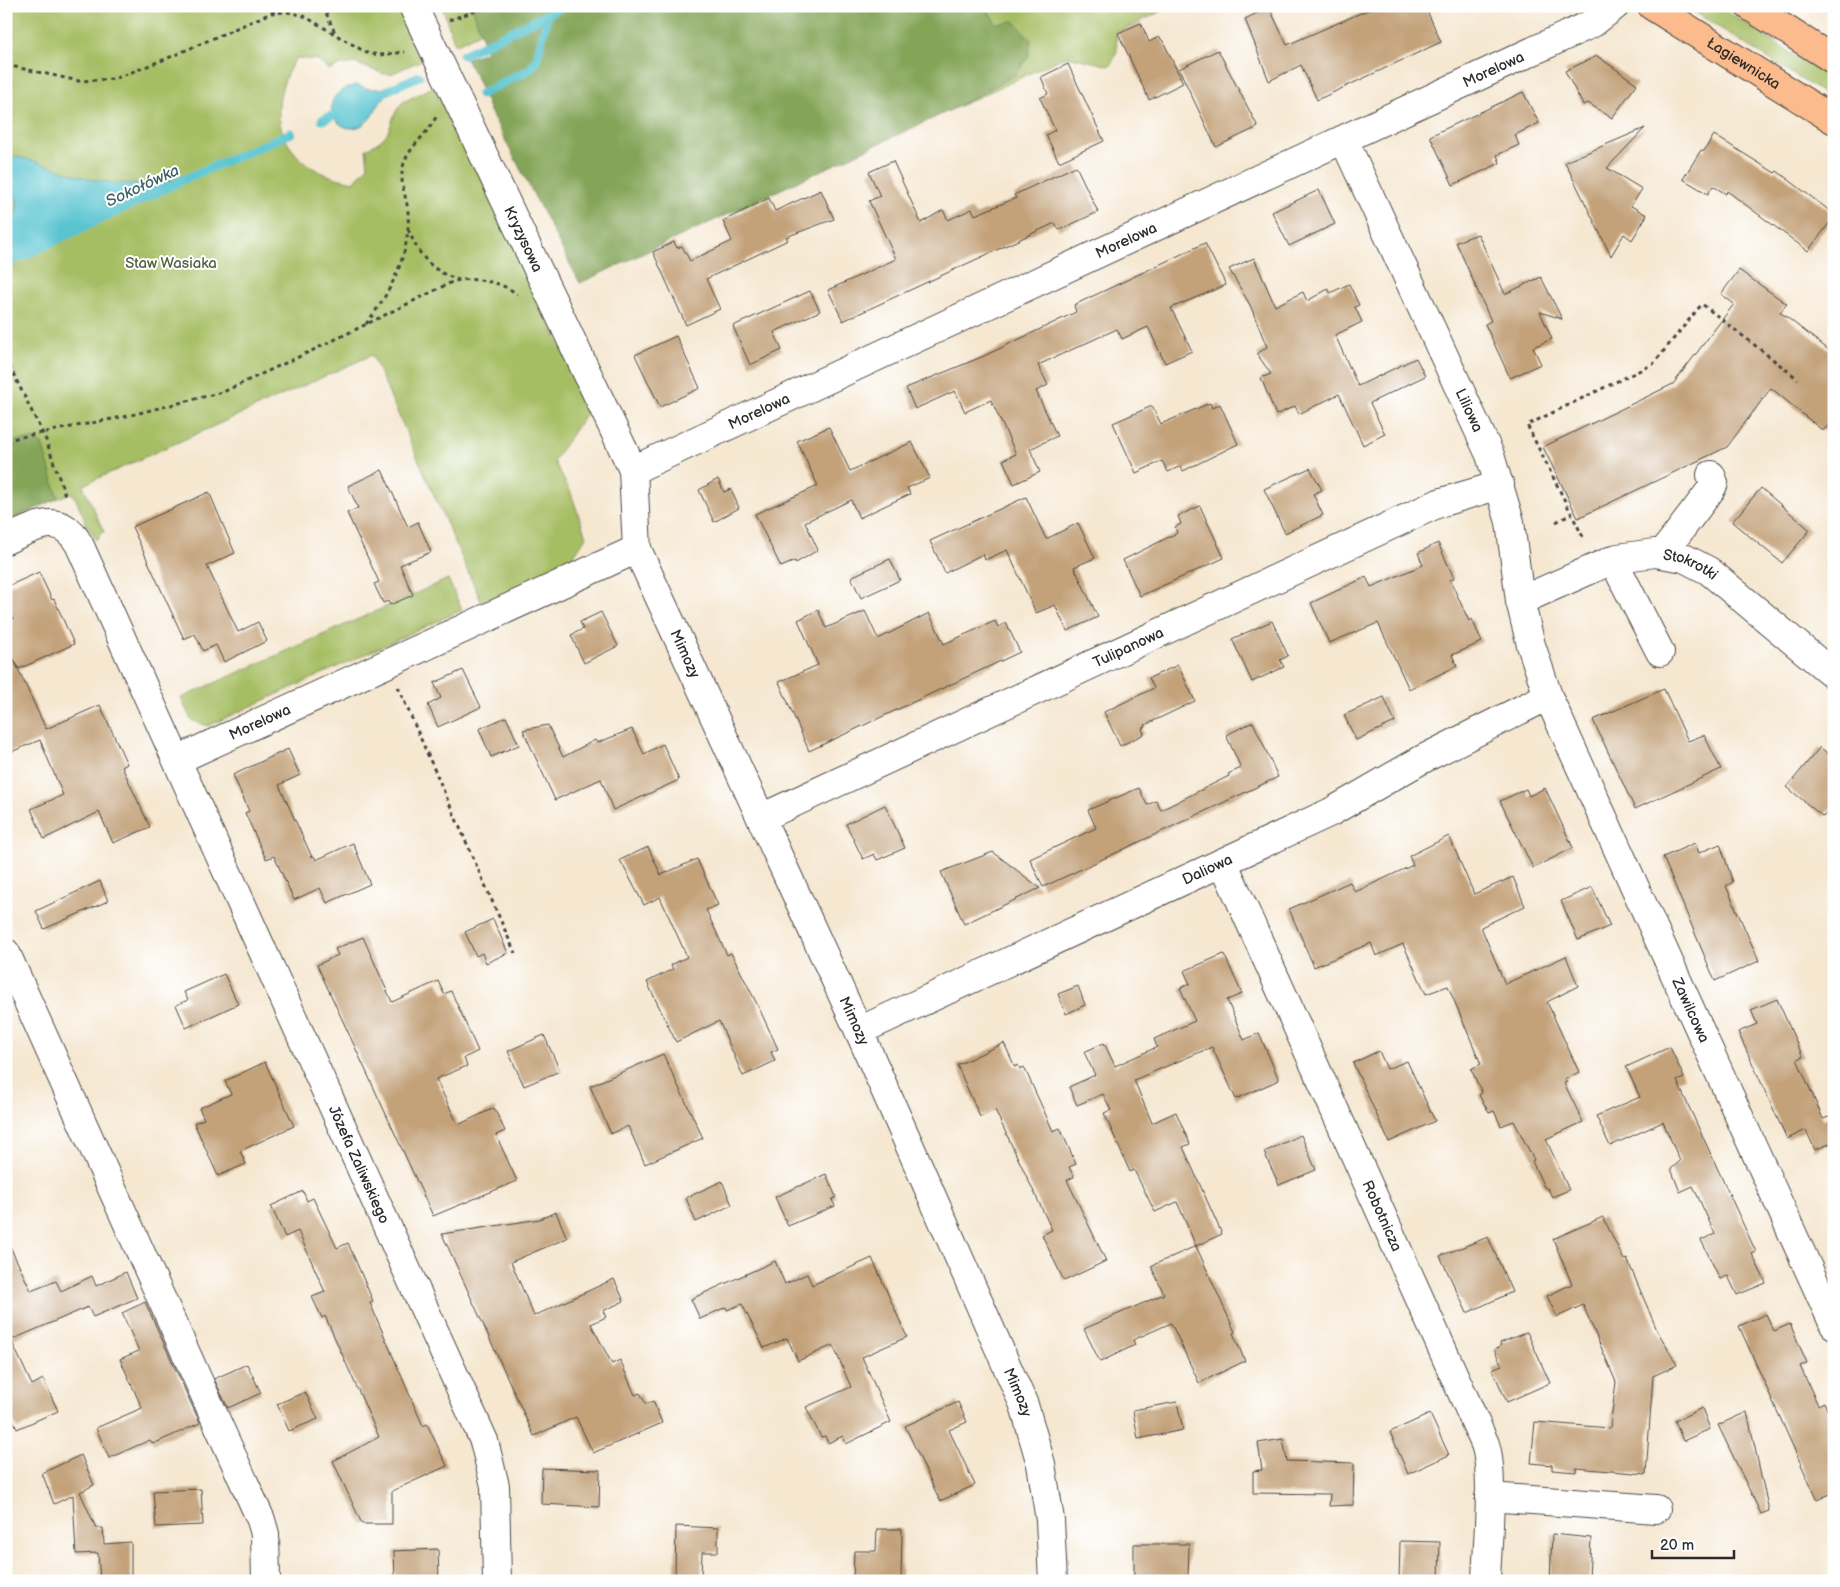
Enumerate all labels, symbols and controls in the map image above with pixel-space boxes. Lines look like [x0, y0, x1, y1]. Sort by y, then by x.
street label: Łagiewnicka [1703, 34, 1784, 94]
street label: Morelowa [1460, 47, 1527, 92]
water label: Sokołówka [103, 161, 182, 212]
street label: Kryzysowa [499, 203, 547, 275]
street label: Morelowa [1093, 218, 1160, 263]
park label: Staw Wasiaka [125, 254, 217, 273]
street label: Liliowa [1451, 386, 1487, 435]
street label: Morelowa [725, 389, 793, 434]
street label: Stokrotki [1662, 546, 1722, 584]
street label: Tulipanowa [1090, 623, 1167, 672]
street label: Mimozy [665, 627, 704, 681]
street label: Morelowa [226, 700, 294, 745]
street label: Daliowa [1179, 850, 1236, 890]
street label: Zawilcowa [1667, 974, 1713, 1046]
street label: Mimozy [834, 994, 873, 1048]
street label: Józefa Zaliwskiego [324, 1103, 394, 1227]
street label: Robotnicza [1358, 1177, 1406, 1255]
street label: Mimozy [999, 1365, 1036, 1419]
scale bar [1652, 1527, 1735, 1559]
text: 20 m [1660, 1536, 1694, 1555]

